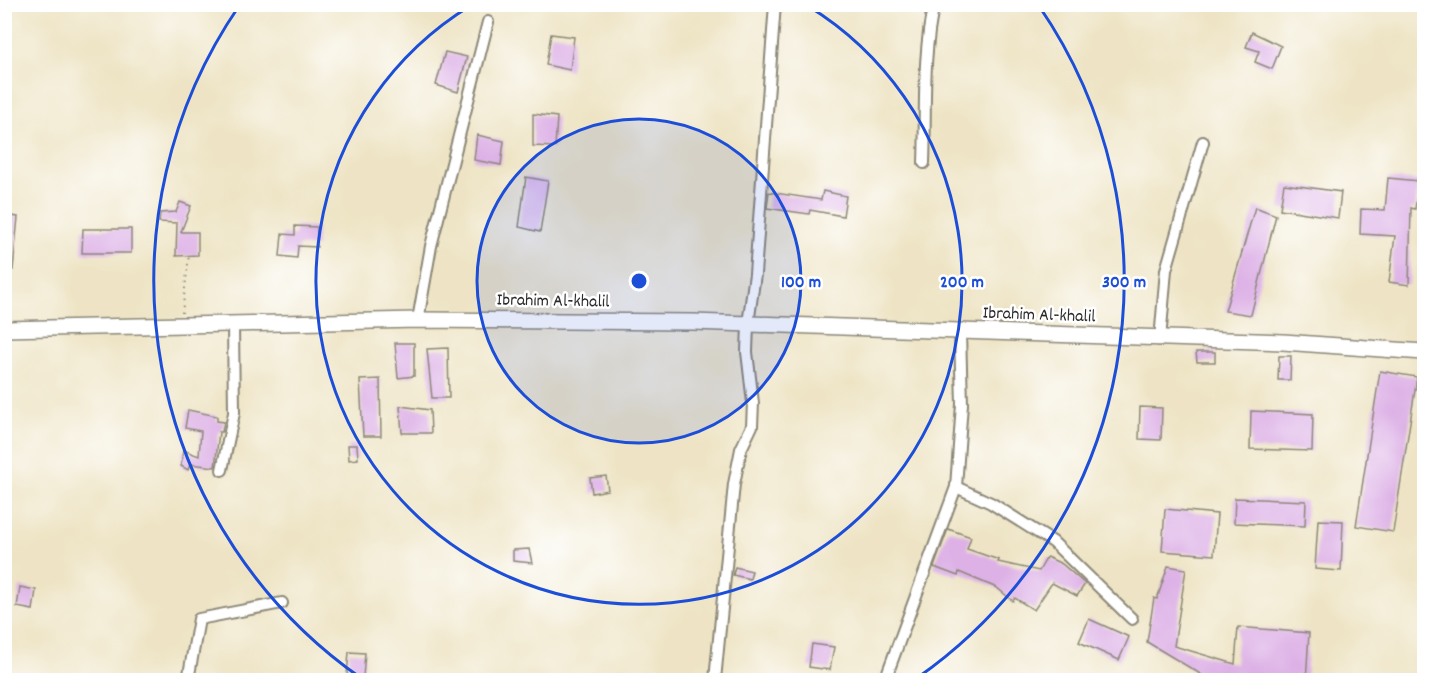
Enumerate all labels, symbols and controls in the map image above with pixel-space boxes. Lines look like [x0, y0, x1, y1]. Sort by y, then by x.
centre of rings [629, 271, 649, 291]
text: 100 m [781, 271, 821, 296]
text: 200 m [940, 271, 984, 296]
text: 300 m [1102, 271, 1146, 296]
street label: Ibrahim Al-khalil [496, 289, 610, 315]
street label: Ibrahim Al-khalil [982, 302, 1096, 330]

